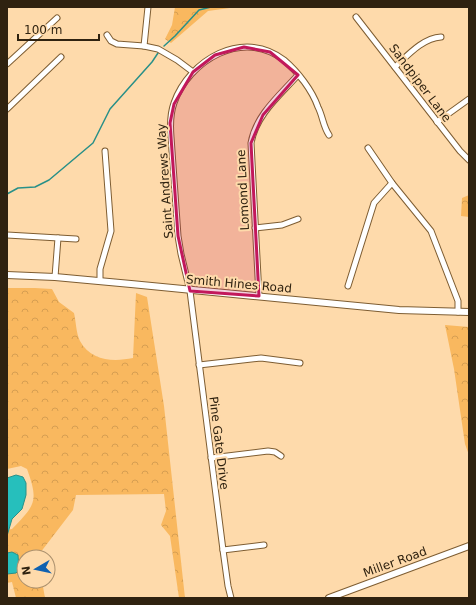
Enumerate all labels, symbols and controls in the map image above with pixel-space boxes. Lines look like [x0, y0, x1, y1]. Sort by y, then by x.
scale bar [18, 16, 99, 42]
text: 100 m [24, 23, 62, 37]
street label: Sandpiper Lane [386, 41, 454, 125]
street label: Saint Andrews Way [154, 123, 176, 239]
street label: Lomond Lane [234, 149, 252, 231]
street label: Smith Hines Road [185, 272, 293, 296]
street label: Pine Gate Drive [206, 396, 232, 490]
street label: Miller Road [361, 544, 429, 580]
north arrow [16, 549, 56, 589]
text: N [19, 565, 34, 576]

